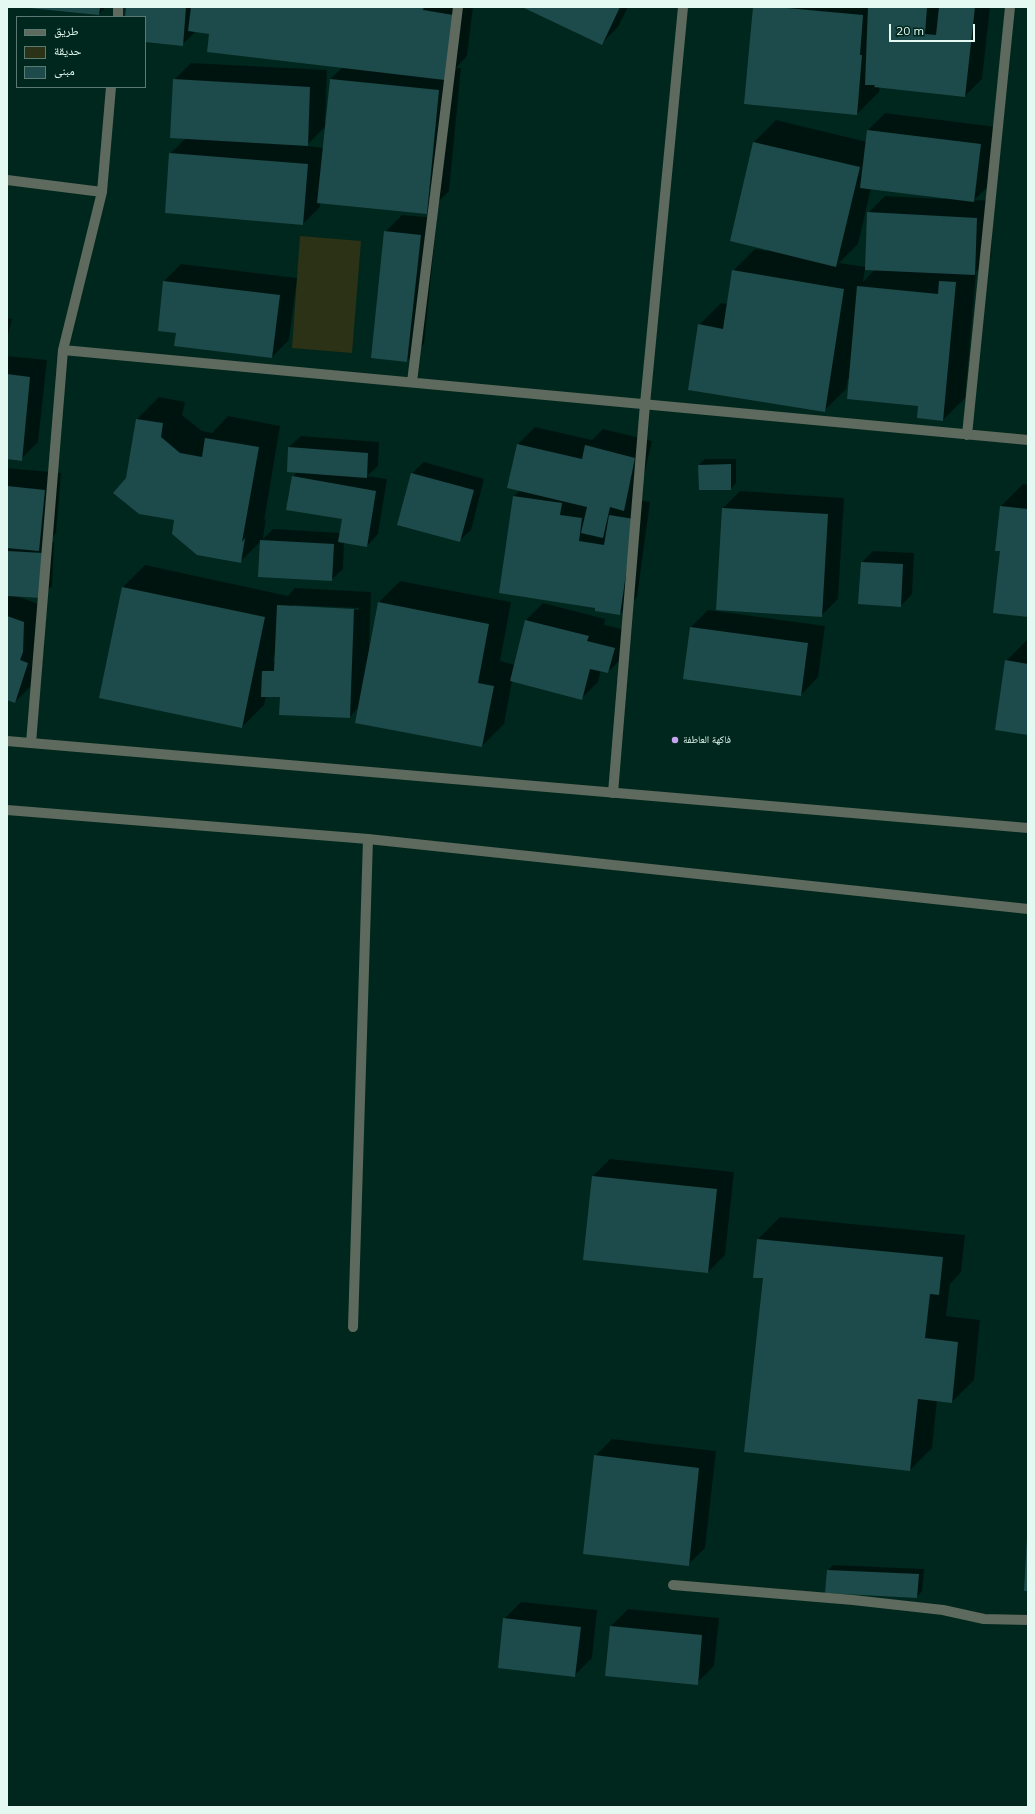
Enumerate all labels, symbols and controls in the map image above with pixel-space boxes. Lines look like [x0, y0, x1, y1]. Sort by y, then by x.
legend [16, 16, 146, 88]
scale bar [891, 16, 977, 42]
text: طريق [54, 23, 79, 38]
text: 20 m [896, 23, 924, 38]
text: حديقة [54, 43, 82, 58]
text: مبنى [54, 63, 75, 78]
place label: فاكهة العاطفة [683, 734, 731, 746]
marker: فاكهة العاطفة [670, 735, 680, 745]

